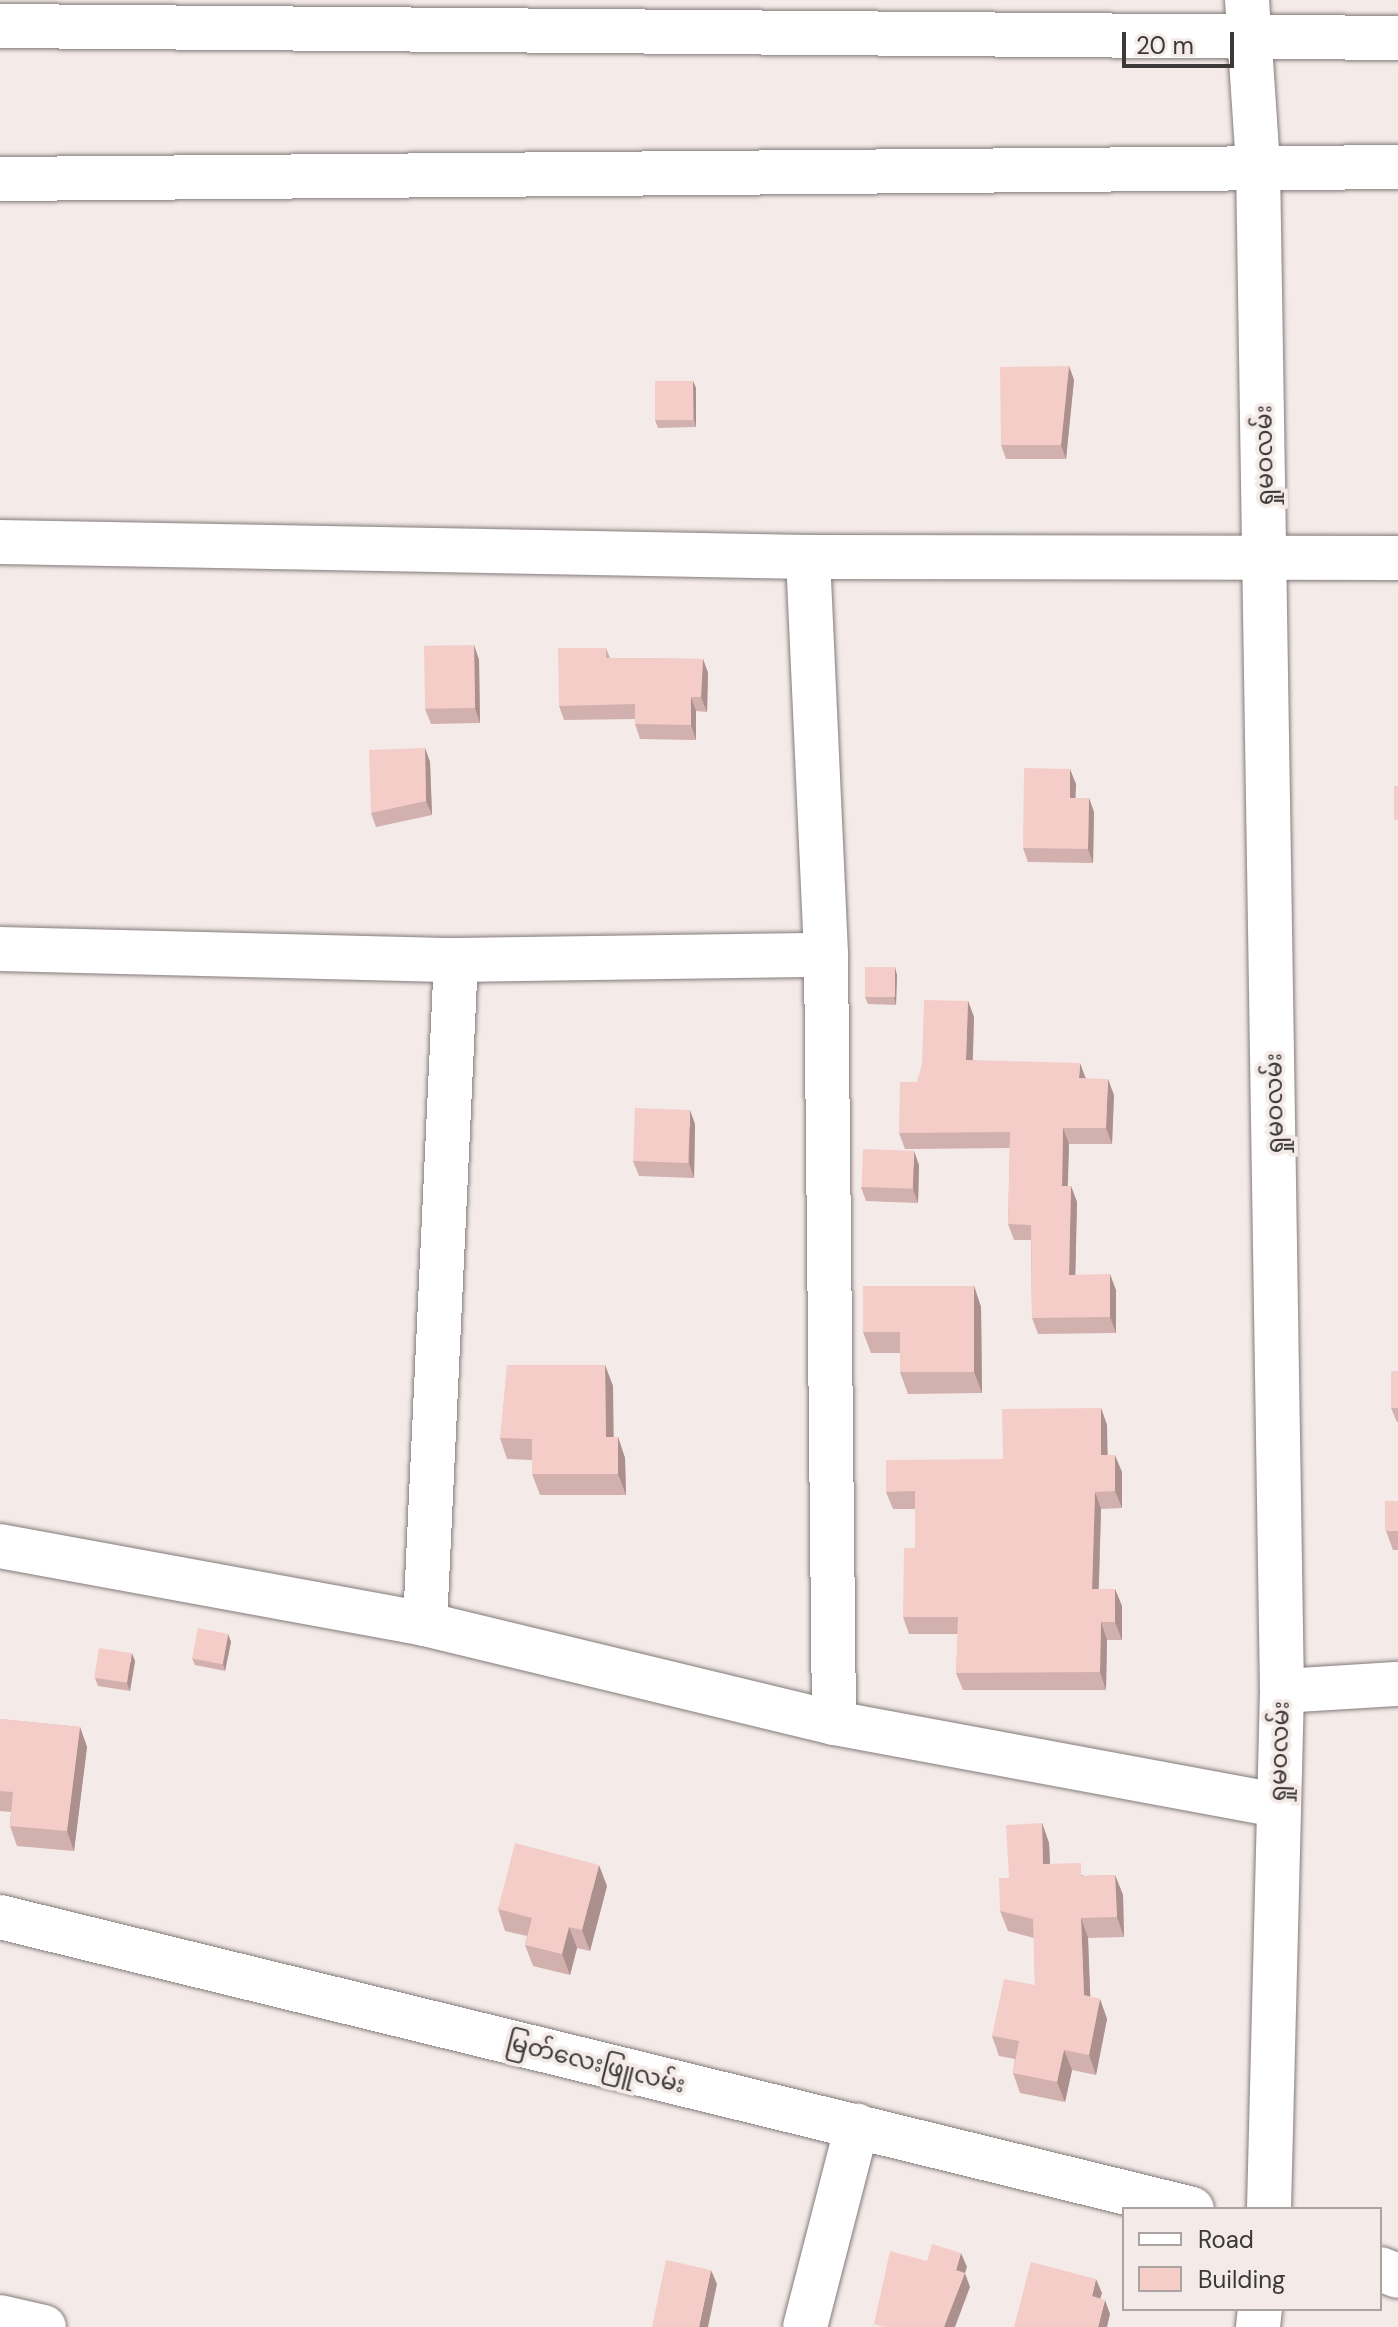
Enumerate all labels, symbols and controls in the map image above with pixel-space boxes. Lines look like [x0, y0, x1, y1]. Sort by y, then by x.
scale bar [1126, 16, 1238, 66]
text: 20 m [1136, 30, 1194, 61]
street label: ရှုမဝလမ်း [1249, 405, 1279, 507]
street label: ရှုမဝလမ်း [1259, 1053, 1289, 1155]
street label: ရှုမဝလမ်း [1263, 1701, 1295, 1803]
street label: မြတ်လေးဖြူလမ်း [504, 2027, 688, 2099]
legend [1122, 2207, 1382, 2311]
text: Road [1198, 2224, 1254, 2255]
text: Building [1198, 2264, 1285, 2295]

